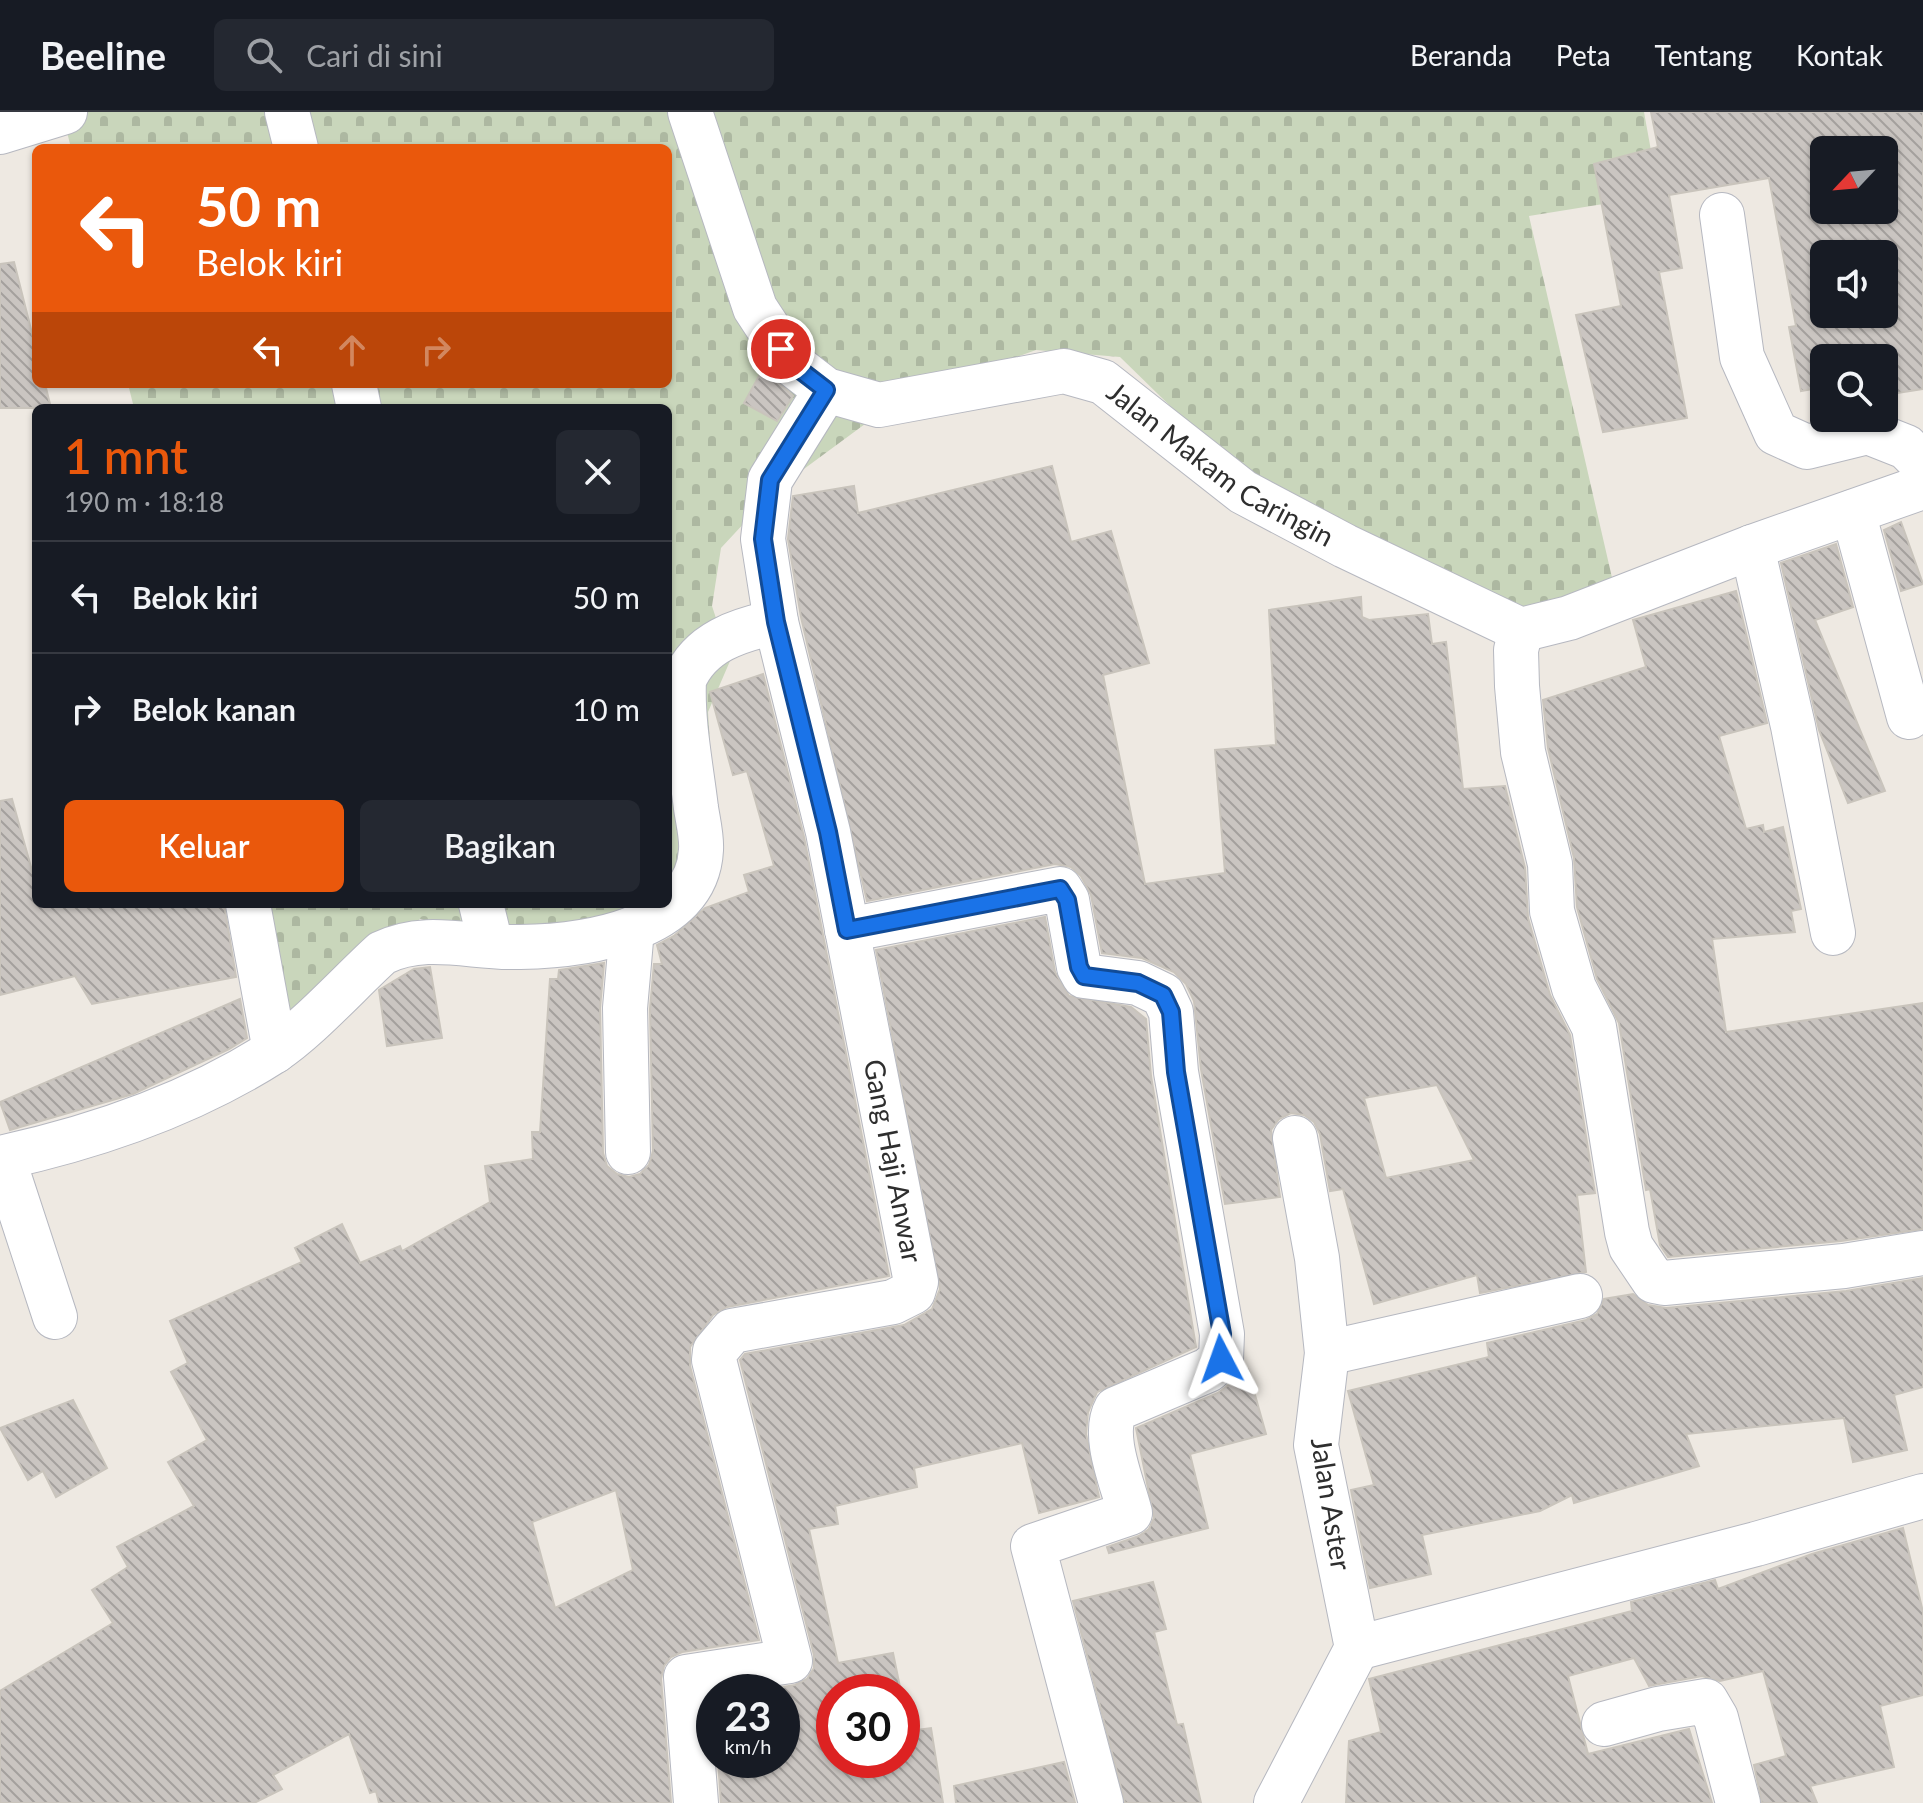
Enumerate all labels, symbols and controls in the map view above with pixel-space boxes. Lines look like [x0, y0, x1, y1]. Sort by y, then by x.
search box [214, 19, 774, 91]
text: Beeline [40, 32, 166, 78]
icon: search [242, 33, 286, 77]
text: Cari di sini [306, 37, 443, 73]
text: Beranda [1410, 38, 1512, 72]
text: Peta [1556, 38, 1611, 72]
text: Tentang [1655, 38, 1752, 72]
text: Kontak [1796, 38, 1883, 72]
north arrow [1810, 136, 1898, 224]
map controls [1810, 136, 1898, 432]
text: 50 m [196, 172, 321, 239]
icon: left [64, 176, 168, 280]
text: Belok kiri [196, 240, 343, 284]
button: sound [1810, 240, 1898, 328]
pin [747, 315, 815, 383]
icon: arrive [759, 327, 803, 371]
icon: left [246, 328, 290, 372]
icon: ahead [330, 328, 374, 372]
icon: right [414, 328, 458, 372]
button: search [1810, 344, 1898, 432]
street label: Jalan Makam Caringin [1101, 374, 1340, 553]
text: 1 mnt [64, 427, 188, 484]
button: close [556, 430, 640, 514]
text: 190 m · 18:18 [64, 486, 224, 518]
icon: left [64, 575, 108, 619]
text: Belok kiri [132, 579, 258, 615]
text: 50 m [573, 579, 640, 615]
icon: right [64, 687, 108, 731]
text: Belok kanan [132, 691, 296, 727]
text: 10 m [573, 691, 640, 727]
button: Keluar [64, 800, 344, 892]
button: Bagikan [360, 800, 640, 892]
street label: Gang Haji Anwar [858, 1056, 930, 1265]
position arrow [1179, 1317, 1263, 1401]
street label: Jalan Aster [1305, 1435, 1359, 1572]
speed limit sign: 30 [816, 1674, 920, 1778]
text: 23 [725, 1692, 771, 1740]
text: km/h [725, 1734, 771, 1758]

